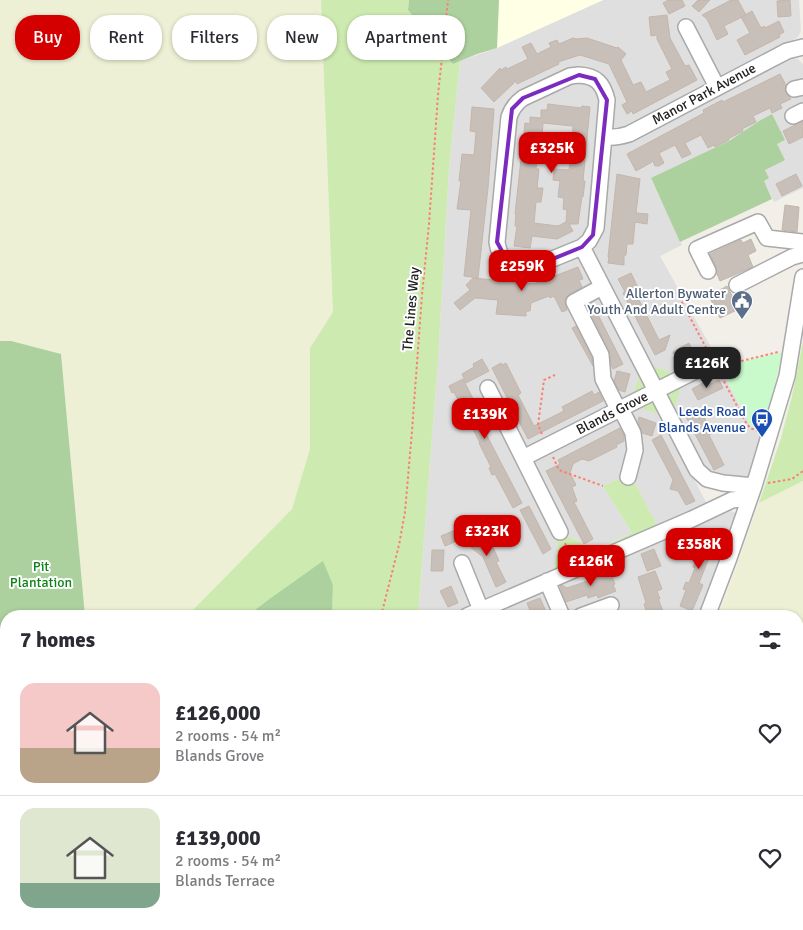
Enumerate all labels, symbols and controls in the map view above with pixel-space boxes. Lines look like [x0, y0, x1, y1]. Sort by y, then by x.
chip: Buy [15, 15, 80, 60]
chip: Rent [90, 15, 162, 60]
chip: Filters [172, 15, 257, 60]
chip: New [267, 15, 337, 60]
chip: Apartment [347, 15, 465, 60]
street label: Manor Park Avenue [649, 59, 759, 129]
pin: £325K [517, 132, 587, 174]
text: £325K [530, 138, 574, 158]
pin: £259K [487, 250, 557, 292]
text: £259K [500, 256, 544, 276]
street label: The Lines Way [399, 266, 423, 352]
place label: Allerton Bywater Youth And Adult Centre [587, 285, 727, 318]
public building icon: Allerton Bywater Youth And Adult Centre [730, 289, 754, 320]
pin: £126K [672, 346, 742, 389]
text: £126K [685, 353, 729, 373]
street label: Blands Grove [573, 388, 651, 438]
pin: £139K [450, 398, 520, 440]
place label: Leeds Road Blands Avenue [658, 403, 746, 436]
text: £139K [463, 404, 507, 424]
bus stop icon: Leeds Road Blands Avenue [750, 407, 774, 438]
pin: £323K [452, 514, 522, 557]
text: £323K [465, 521, 509, 541]
pin: £358K [664, 528, 734, 570]
text: £358K [677, 534, 721, 554]
pin: £126K [556, 544, 626, 587]
text: £126K [569, 551, 613, 571]
park label: Pit Plantation [10, 558, 72, 591]
icon: filters [756, 626, 784, 654]
text: 7 homes [20, 627, 95, 653]
text: £126,000 [175, 700, 261, 726]
icon: home [60, 703, 120, 763]
icon: heart [756, 719, 784, 747]
text: 2 rooms · 54 m² [175, 726, 281, 746]
text: Blands Grove [175, 746, 264, 766]
text: £139,000 [175, 825, 261, 851]
icon: home [60, 828, 120, 888]
icon: heart [756, 844, 784, 872]
text: 2 rooms · 54 m² [175, 851, 281, 871]
text: Blands Terrace [175, 871, 275, 891]

